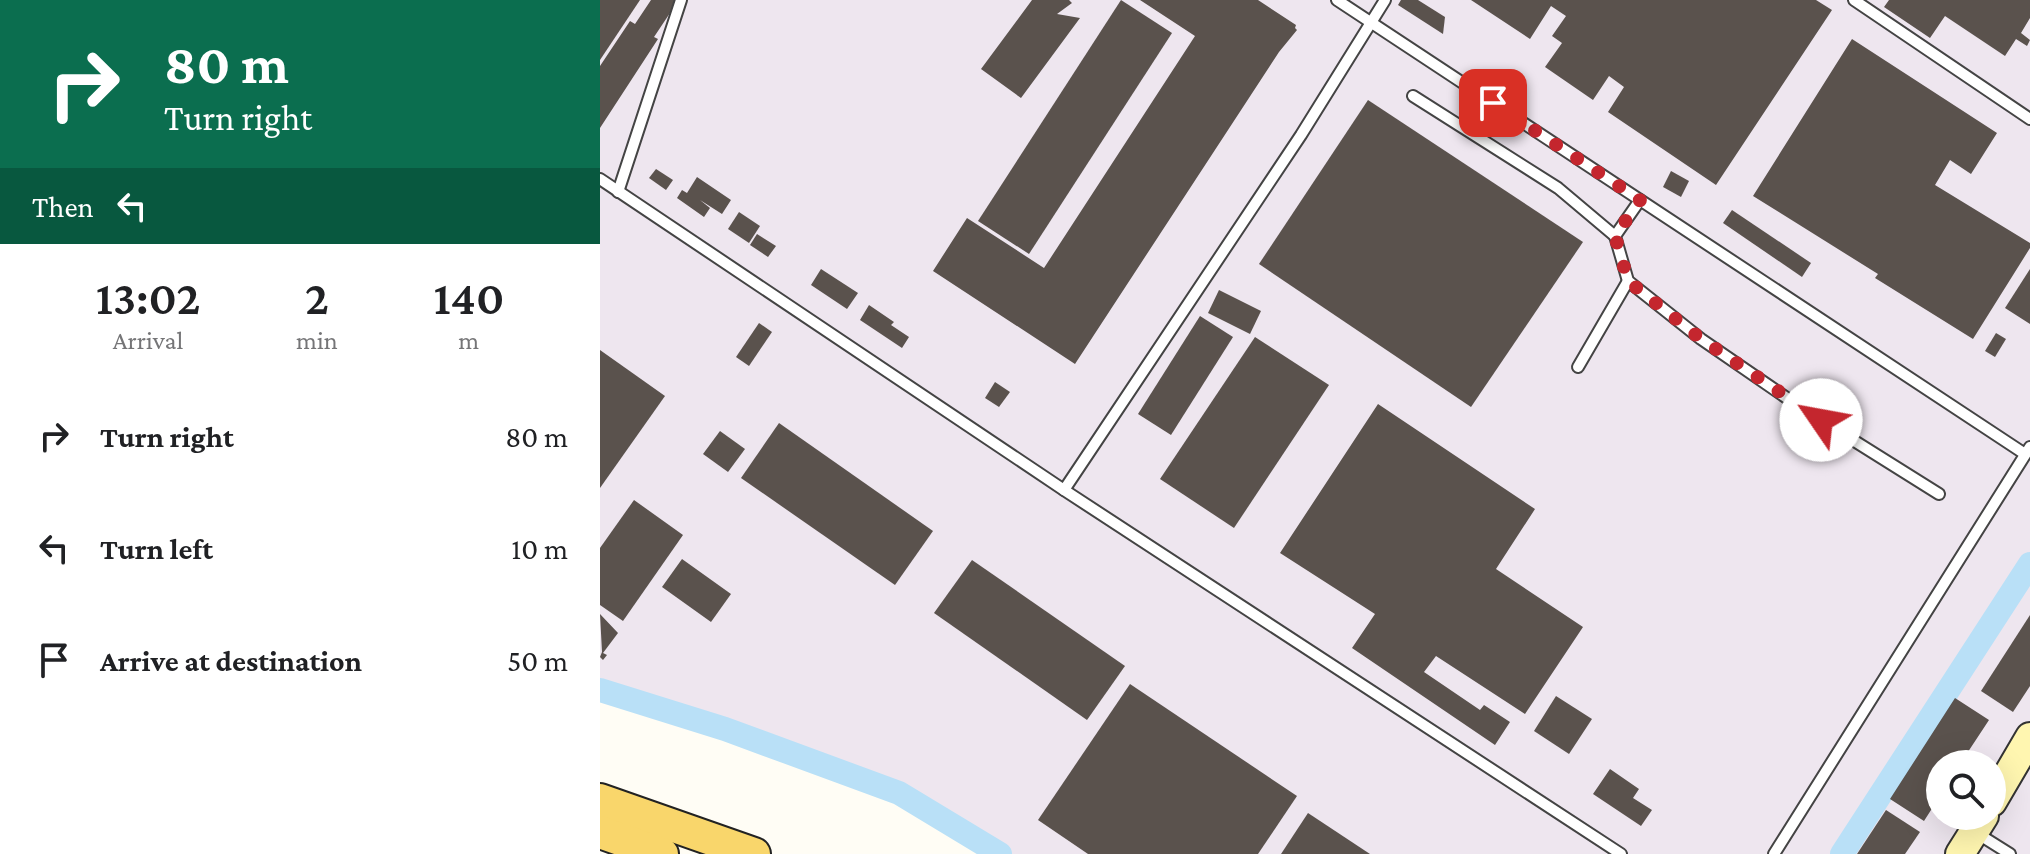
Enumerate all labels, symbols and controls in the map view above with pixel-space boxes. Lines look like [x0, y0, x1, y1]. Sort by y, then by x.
icon: right [32, 32, 136, 136]
text: 80 m [164, 33, 289, 95]
pin [1459, 69, 1527, 137]
icon: arrive [1471, 81, 1515, 125]
text: Turn right [164, 98, 312, 138]
icon: left [110, 184, 154, 228]
text: Then [32, 190, 94, 223]
text: 13:02 [96, 271, 200, 324]
text: 2 [305, 271, 329, 324]
text: 140 [433, 271, 504, 324]
text: Arrival [113, 326, 183, 355]
text: min [296, 326, 338, 355]
text: m [458, 326, 479, 355]
position arrow [1779, 378, 1863, 462]
icon: right [32, 414, 76, 458]
text: Turn right [100, 420, 234, 453]
text: 80 m [505, 420, 568, 453]
icon: left [32, 526, 76, 570]
text: Turn left [100, 532, 213, 565]
text: 10 m [511, 532, 568, 565]
icon: arrive [32, 638, 76, 682]
text: Arrive at destination [100, 644, 362, 677]
text: 50 m [507, 644, 568, 677]
map controls [1926, 750, 2006, 830]
button: search [1926, 750, 2006, 830]

